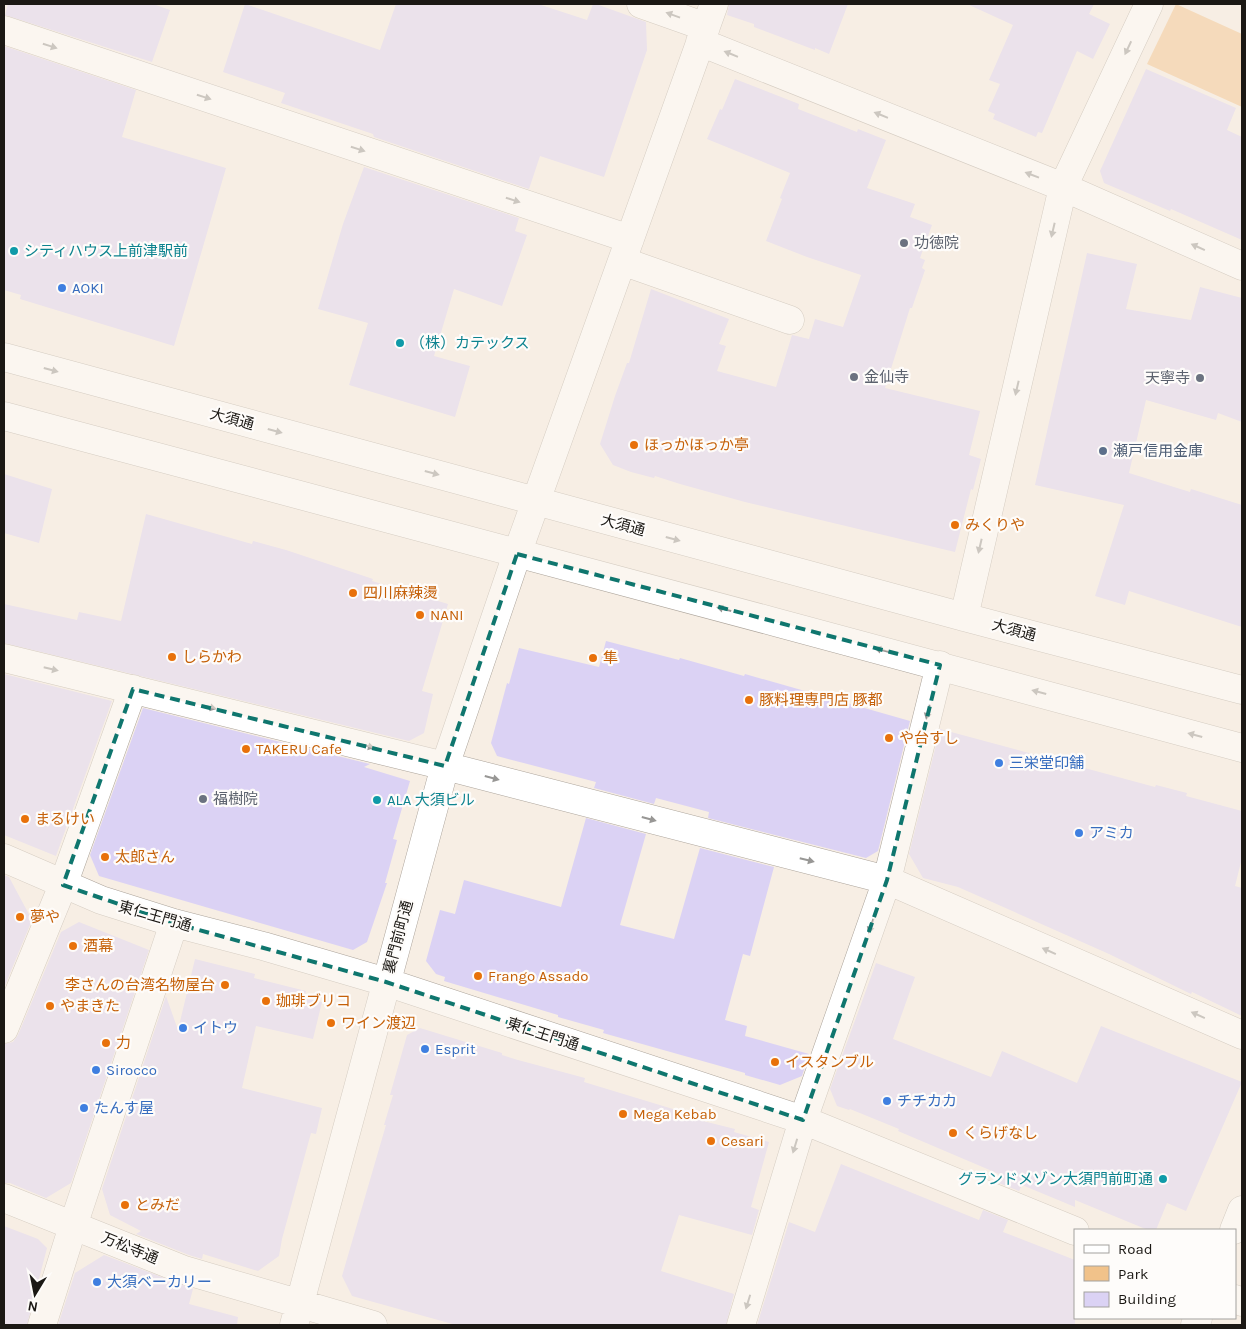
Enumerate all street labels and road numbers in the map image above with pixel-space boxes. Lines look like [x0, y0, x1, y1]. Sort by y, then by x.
street label: 大須通 [208, 404, 256, 434]
street label: 大須通 [599, 510, 647, 540]
street label: 大須通 [990, 615, 1038, 645]
street label: 東仁王門通 [116, 897, 194, 935]
street label: 裏門前町通 [380, 898, 416, 976]
street label: 東仁王門通 [505, 1014, 581, 1054]
street label: 万松寺通 [99, 1228, 161, 1268]

